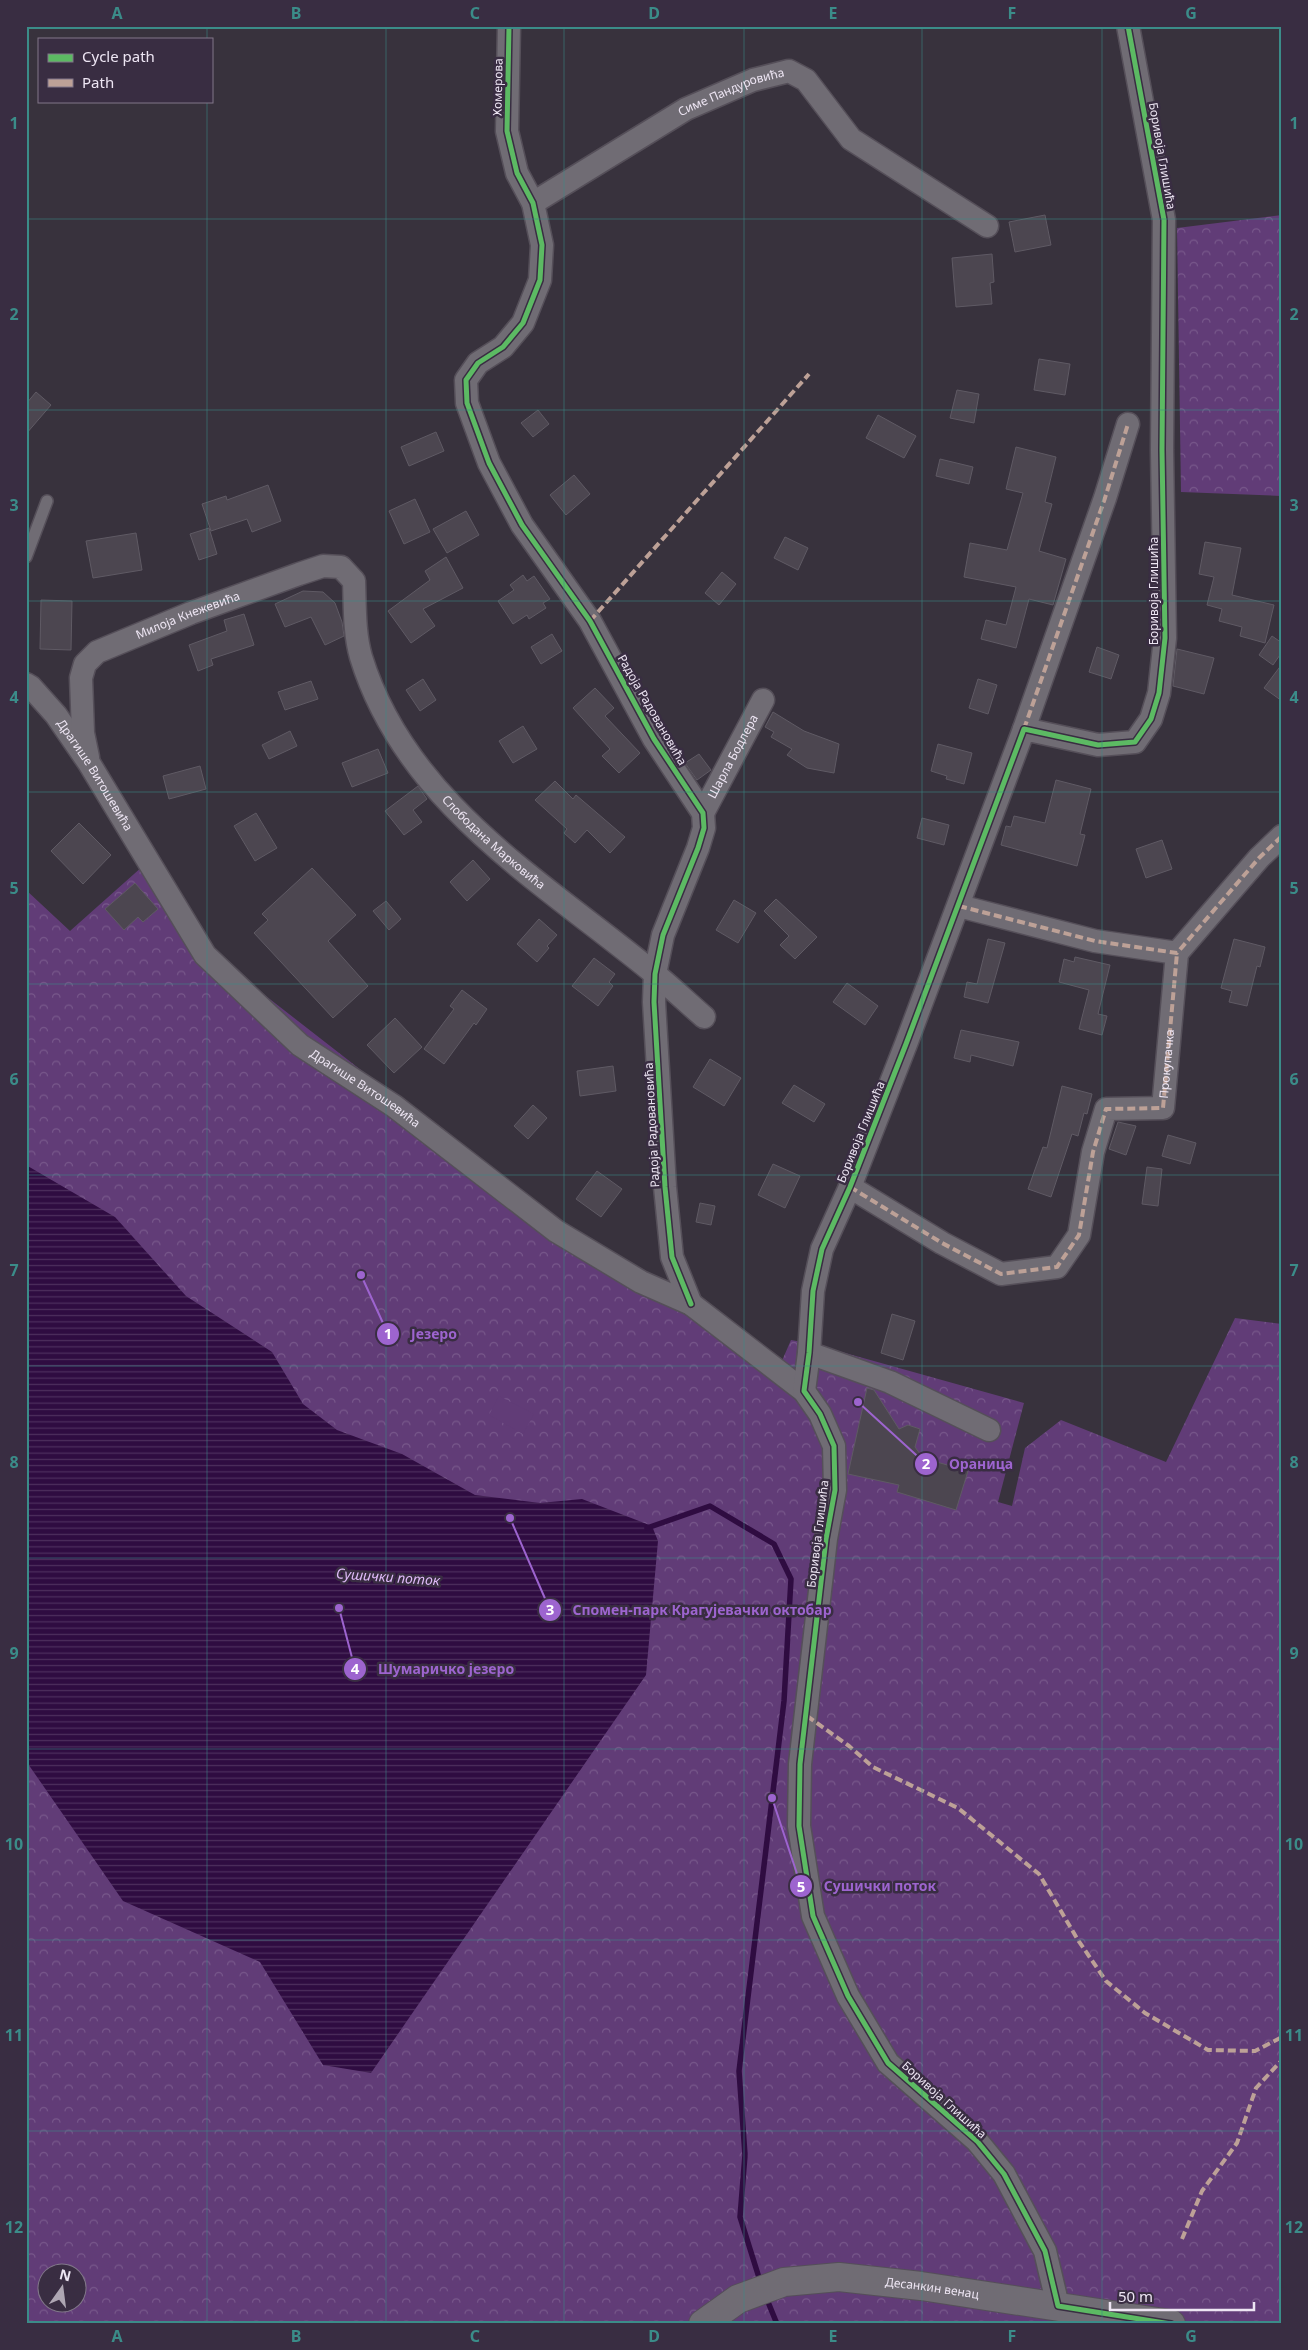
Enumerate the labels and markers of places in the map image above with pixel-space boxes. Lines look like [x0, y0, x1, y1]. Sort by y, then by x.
callout: Језеро [376, 1319, 466, 1348]
callout: Ораница [914, 1449, 1023, 1478]
callout: Спомен-парк Крагујевачки октобар [538, 1596, 842, 1625]
callout: Шумаричко језеро [343, 1654, 524, 1683]
callout: Сушички поток [789, 1872, 946, 1901]

